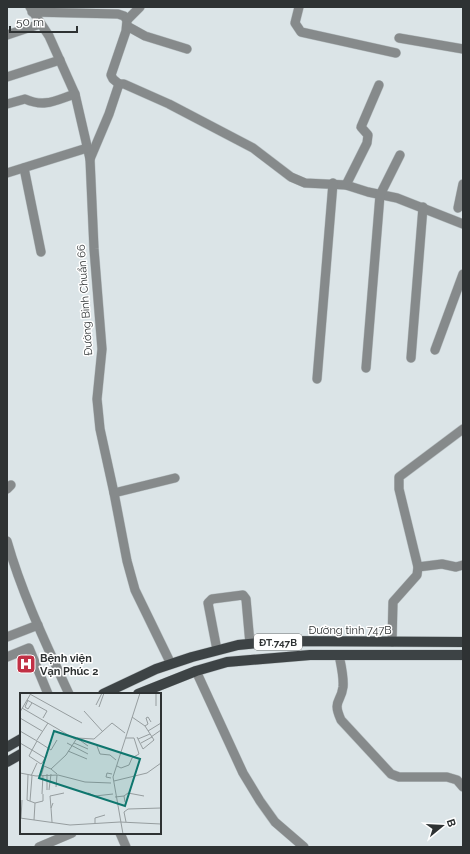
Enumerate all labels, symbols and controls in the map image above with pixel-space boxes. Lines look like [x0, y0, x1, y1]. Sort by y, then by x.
scale bar [10, 8, 77, 34]
text: 50 m [16, 15, 44, 29]
street label: Đường Bình Chuẩn 66 [75, 244, 95, 356]
street label: Đường tỉnh 747B [308, 624, 392, 637]
road number: ĐT.747B [254, 634, 302, 650]
place label: Bệnh viện Vạn Phúc 2 [40, 652, 98, 678]
hospital icon: Bệnh viện Vạn Phúc 2 [15, 653, 37, 675]
inset map [20, 693, 161, 834]
north arrow [422, 806, 462, 846]
text: B [444, 817, 459, 829]

